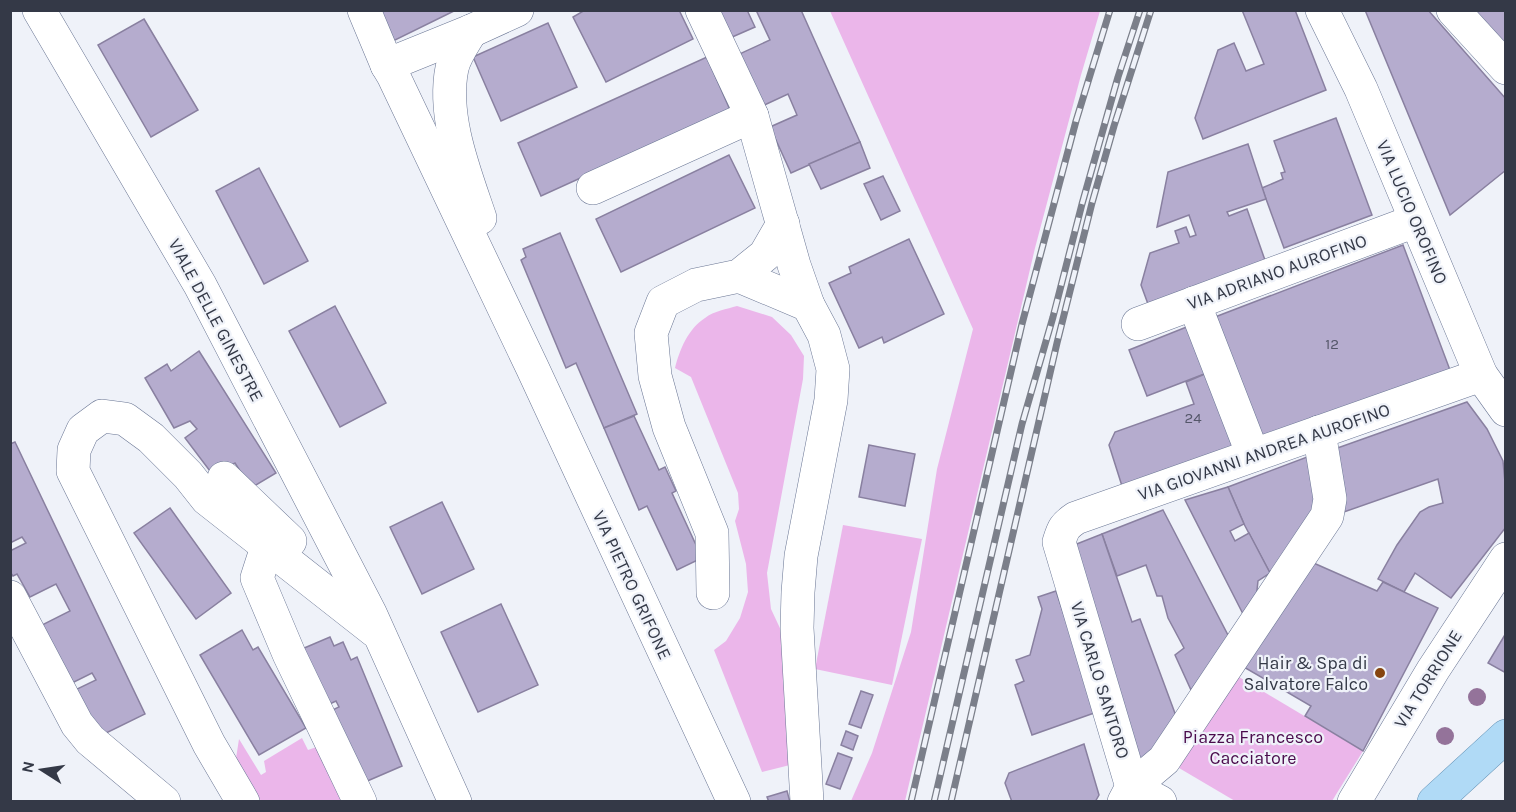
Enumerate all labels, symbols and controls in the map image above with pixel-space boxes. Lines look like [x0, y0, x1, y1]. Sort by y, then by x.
street label: VIA LUCIO OROFINO [1372, 137, 1452, 287]
street label: VIA ADRIANO AUROFINO [1184, 229, 1370, 315]
street label: VIALE DELLE GINESTRE [164, 235, 268, 405]
house number: 12 [1325, 335, 1339, 353]
street label: VIA GIOVANNI ANDREA AUROFINO [1135, 398, 1393, 506]
house number: 24 [1184, 409, 1202, 427]
street label: VIA PIETRO GRIFONE [588, 507, 676, 663]
street label: VIA CARLO SANTORO [1066, 599, 1134, 761]
street label: VIA TORRIONE [1389, 626, 1467, 732]
place label: Hair & Spa di Salvatore Falco [1244, 652, 1368, 695]
marker: Hair & Spa di Salvatore Falco [1373, 666, 1387, 680]
park label: Piazza Francesco Cacciatore [1183, 726, 1323, 769]
north arrow [12, 740, 72, 800]
text: N [17, 759, 38, 775]

